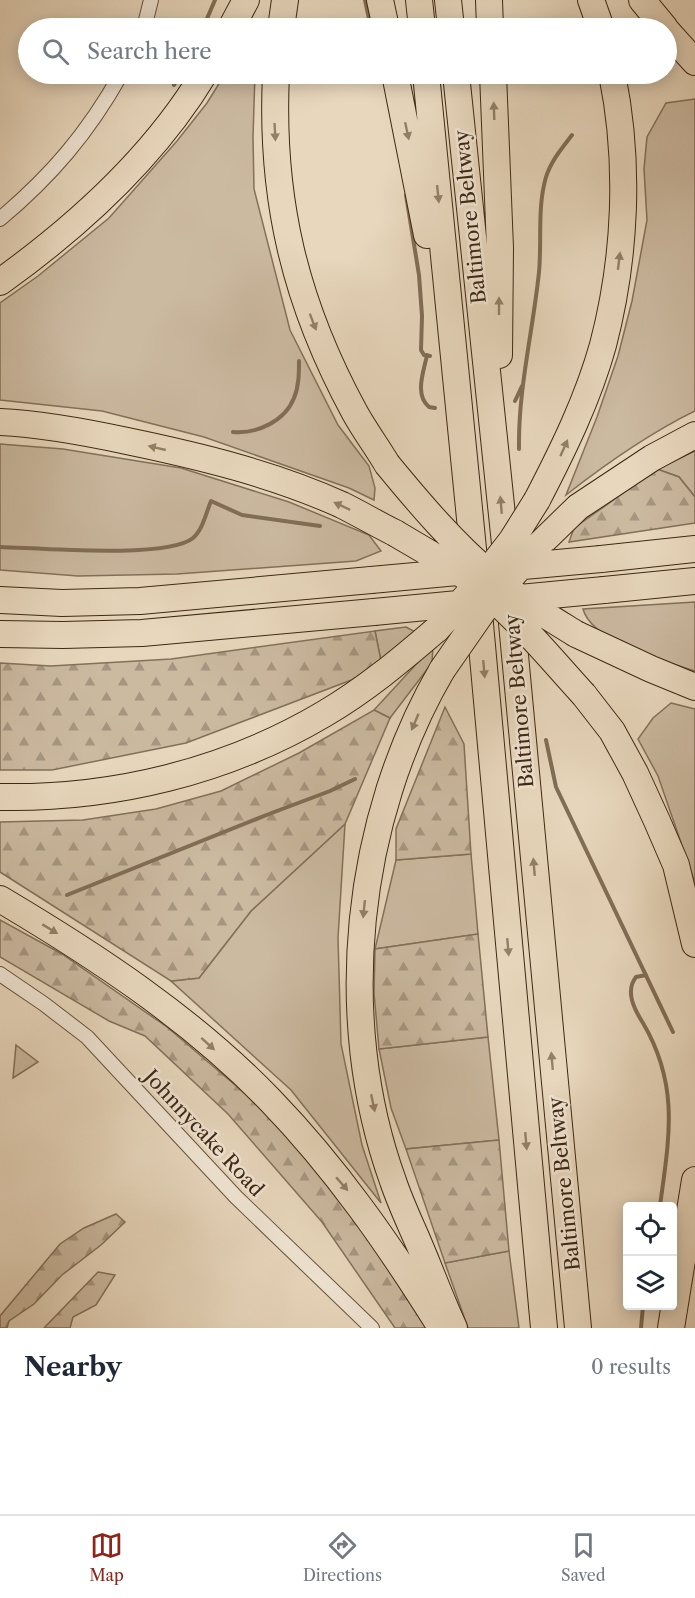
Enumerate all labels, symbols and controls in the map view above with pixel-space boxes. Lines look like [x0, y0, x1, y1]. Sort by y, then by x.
search box [18, 18, 677, 84]
icon: search [39, 35, 72, 68]
text: Search here [87, 38, 212, 65]
one-way arrow [490, 102, 499, 121]
one-way arrow [403, 121, 412, 140]
one-way arrow [270, 122, 279, 141]
street label: Baltimore Beltway [449, 128, 491, 305]
one-way arrow [433, 185, 443, 204]
one-way arrow [614, 252, 623, 271]
one-way arrow [494, 297, 504, 316]
one-way arrow [309, 313, 318, 331]
one-way arrow [559, 439, 568, 456]
one-way arrow [148, 442, 166, 452]
one-way arrow [496, 496, 506, 515]
one-way arrow [334, 502, 351, 511]
street label: Baltimore Beltway [499, 612, 539, 789]
one-way arrow [479, 659, 489, 678]
one-way arrow [410, 713, 420, 731]
one-way arrow [529, 857, 539, 876]
one-way arrow [359, 900, 369, 919]
one-way arrow [42, 923, 58, 934]
one-way arrow [504, 937, 513, 956]
one-way arrow [200, 1037, 215, 1051]
one-way arrow [547, 1051, 557, 1070]
street label: Johnnycake Road [137, 1062, 269, 1201]
one-way arrow [369, 1094, 378, 1113]
street label: Baltimore Beltway [543, 1095, 585, 1272]
one-way arrow [521, 1132, 531, 1151]
one-way arrow [336, 1176, 349, 1192]
map controls [623, 1202, 677, 1310]
button: locate [623, 1202, 677, 1256]
button: layers [623, 1256, 677, 1310]
text: Nearby [24, 1351, 122, 1383]
text: 0 results [591, 1355, 671, 1379]
tab: Map [90, 1529, 124, 1585]
tab: Directions [303, 1529, 382, 1585]
tab: Saved [561, 1529, 605, 1585]

